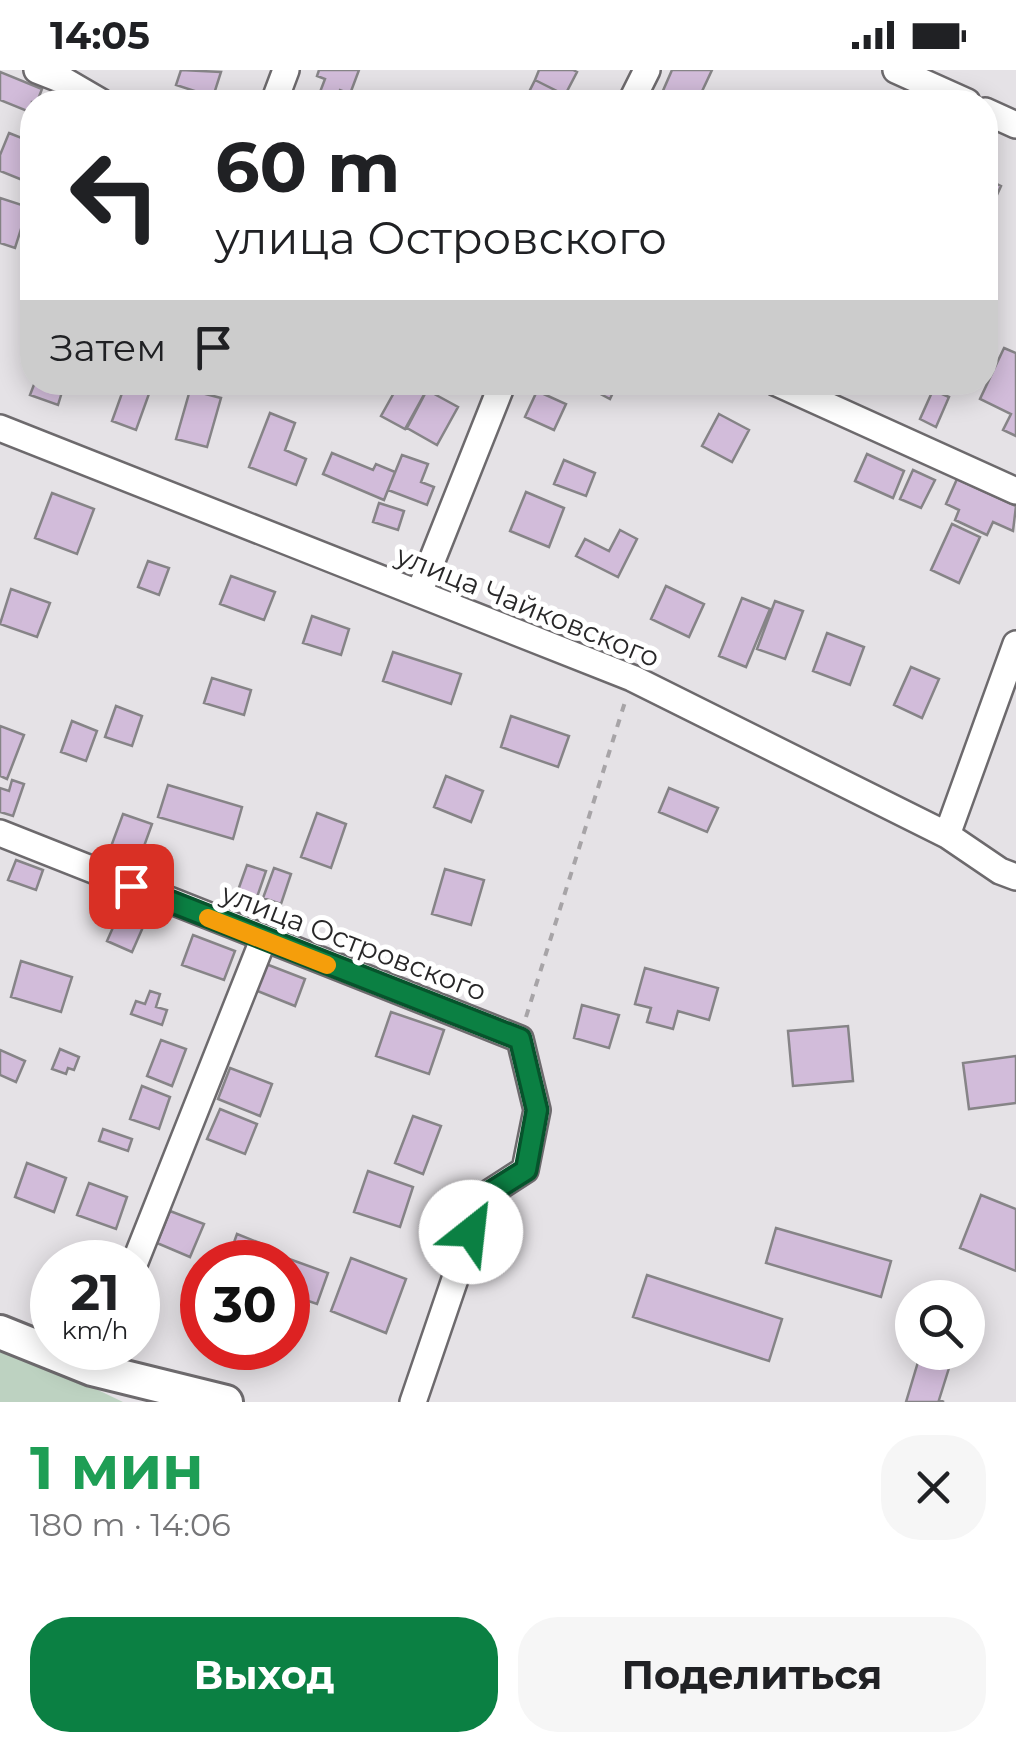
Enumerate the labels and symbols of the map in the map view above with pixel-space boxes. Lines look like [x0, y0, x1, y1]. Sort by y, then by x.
street label: улица Чайковского [391, 537, 665, 674]
pin [89, 844, 174, 929]
street label: улица Островского [216, 875, 491, 1008]
position arrow [419, 1180, 523, 1284]
speed limit sign: 30 [180, 1240, 310, 1370]

